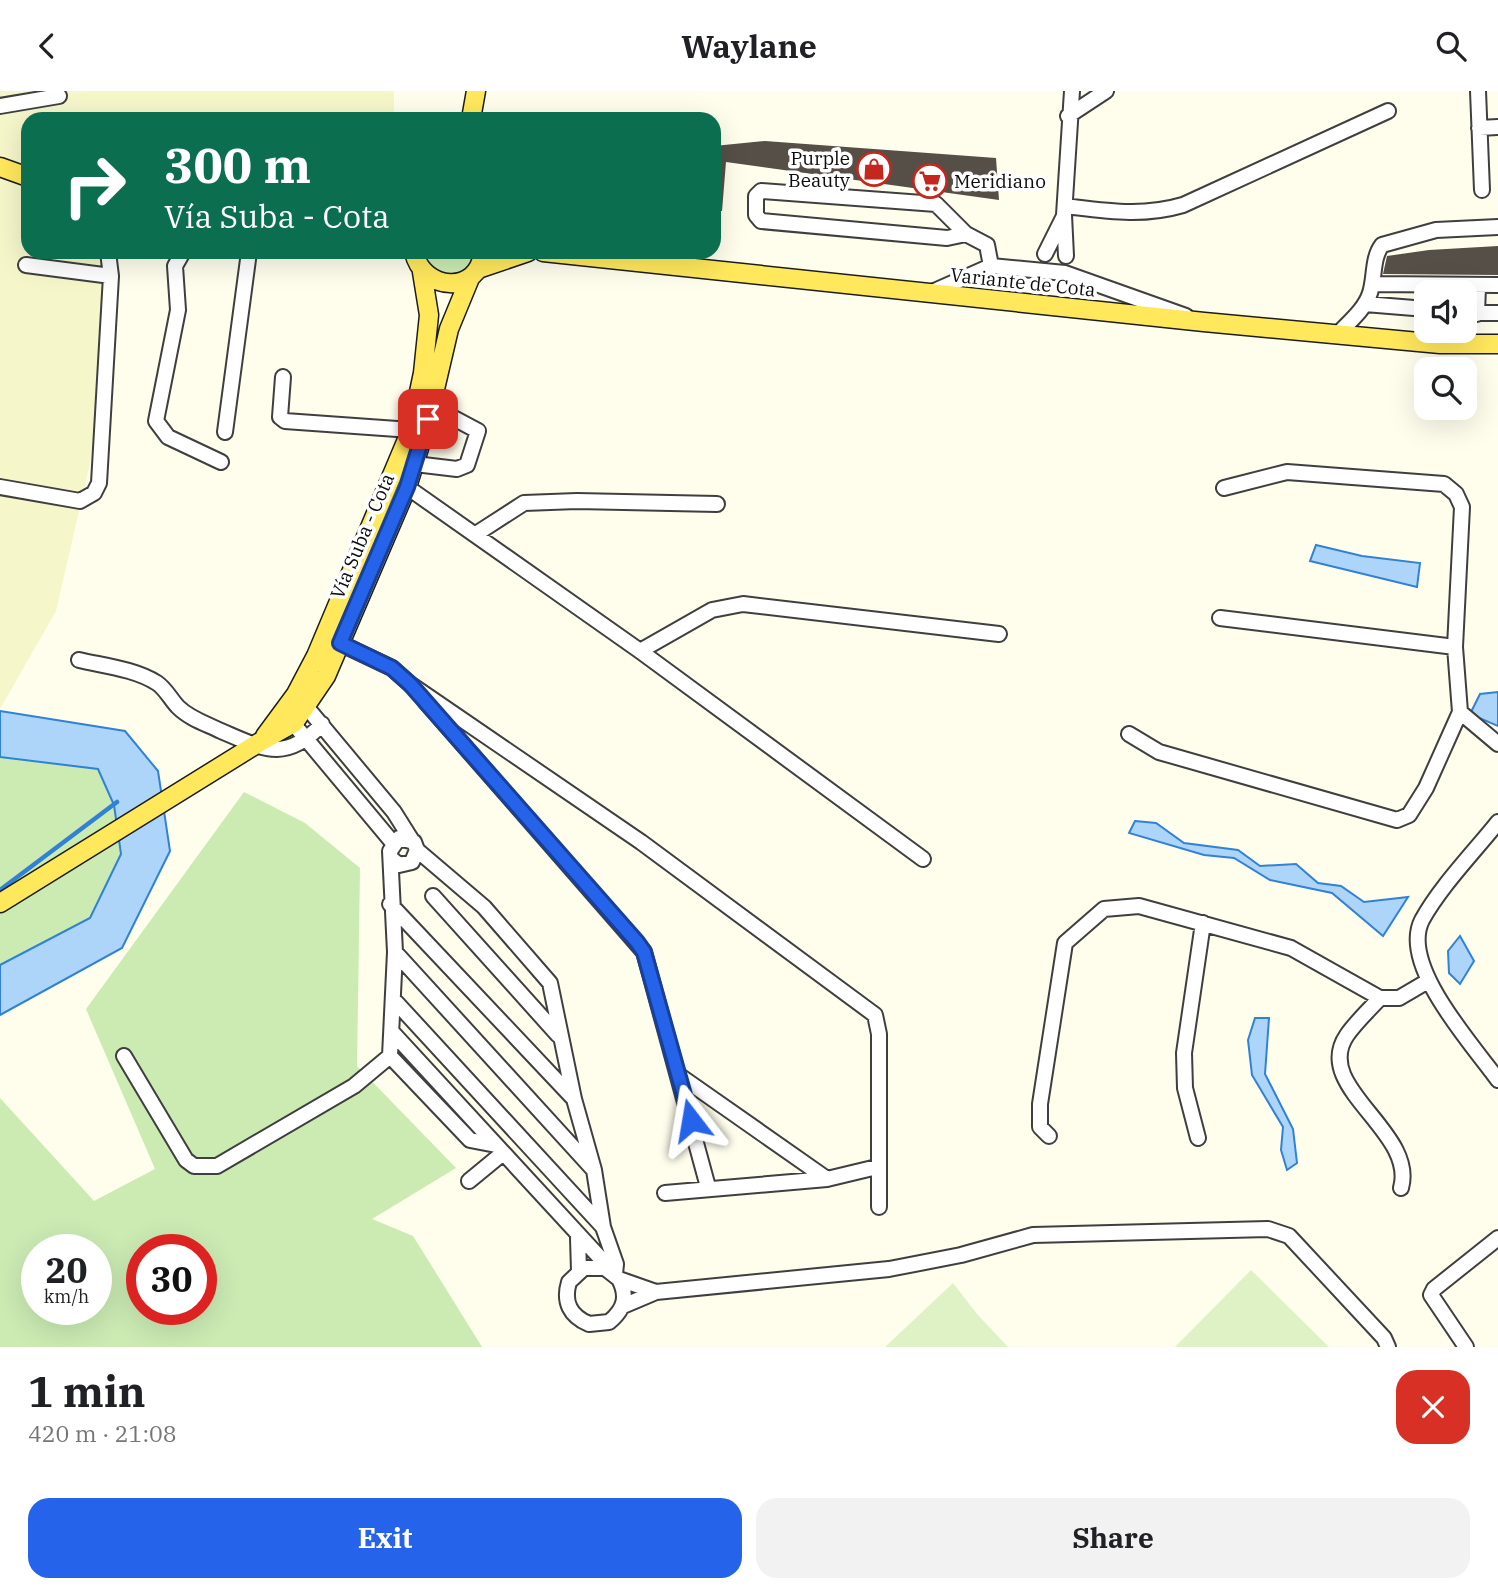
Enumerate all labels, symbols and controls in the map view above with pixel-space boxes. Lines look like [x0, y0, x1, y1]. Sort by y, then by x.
text: Waylane [681, 25, 817, 67]
icon: back [28, 27, 66, 65]
icon: search [1432, 27, 1470, 65]
text: 300 m [164, 133, 311, 196]
icon: right [49, 140, 140, 231]
place label: Purple Beauty [788, 146, 851, 192]
shop icon: Purple Beauty [855, 150, 893, 188]
supermarket icon: Meridiano [911, 162, 949, 200]
place label: Meridiano [954, 169, 1046, 193]
text: Vía Suba - Cota [164, 195, 390, 237]
street label: Variante de Cota [949, 262, 1097, 302]
map controls [1414, 280, 1477, 420]
button: sound [1414, 280, 1477, 343]
button: search [1414, 357, 1477, 420]
pin [398, 389, 458, 449]
icon: arrive [409, 400, 447, 438]
street label: Vía Suba - Cota [325, 470, 399, 602]
position arrow [654, 1083, 728, 1157]
speed limit sign: 30 [126, 1234, 217, 1325]
text: 20 [45, 1247, 88, 1293]
text: km/h [44, 1285, 89, 1308]
text: 1 min [28, 1364, 146, 1419]
button: close [1396, 1370, 1470, 1444]
text: 420 m · 21:08 [28, 1418, 177, 1448]
button: Exit [28, 1498, 742, 1578]
button: Share [756, 1498, 1470, 1578]

